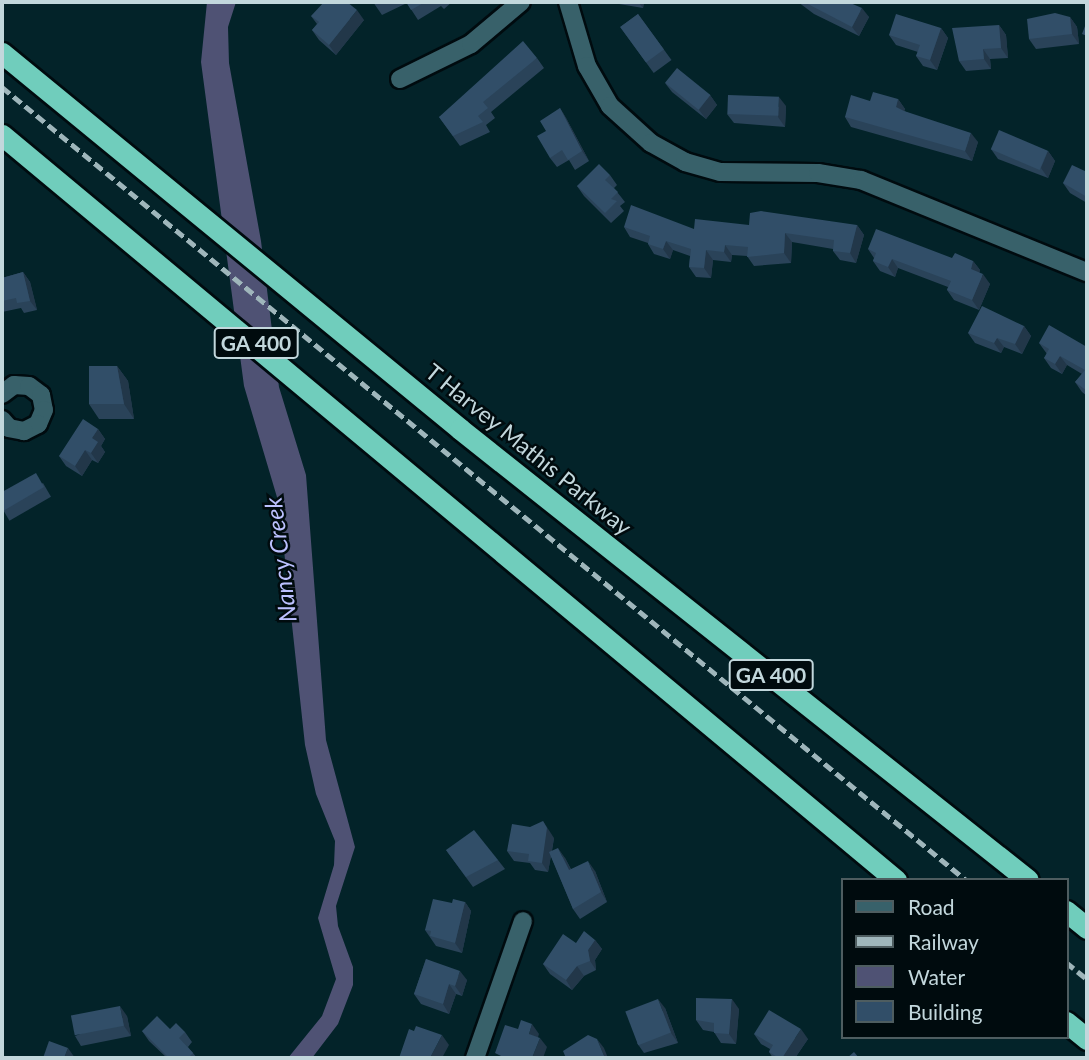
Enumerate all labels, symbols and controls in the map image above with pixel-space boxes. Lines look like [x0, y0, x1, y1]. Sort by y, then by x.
road number: GA 400 [212, 326, 300, 360]
street label: T Harvey Mathis Parkway [420, 357, 638, 541]
water label: Nancy Creek [258, 495, 302, 625]
road number: GA 400 [727, 658, 815, 692]
legend [841, 878, 1068, 1039]
text: Road [908, 894, 955, 919]
text: Railway [908, 929, 979, 954]
text: Water [908, 964, 965, 989]
text: Building [908, 999, 983, 1024]

